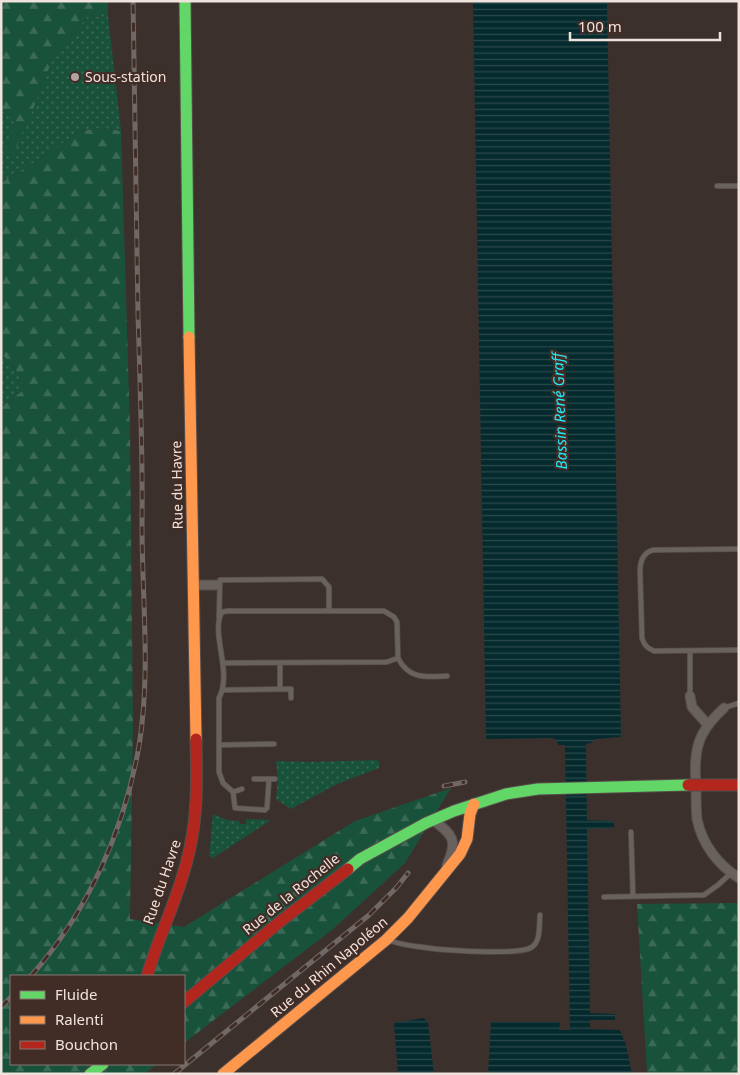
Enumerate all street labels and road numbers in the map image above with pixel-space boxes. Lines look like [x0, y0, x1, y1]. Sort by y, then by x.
street label: Rue du Havre [166, 440, 187, 529]
street label: Rue du Havre [138, 837, 185, 927]
street label: Rue de la Rochelle [238, 848, 343, 939]
street label: Rue du Rhin Napoléon [266, 912, 391, 1021]

